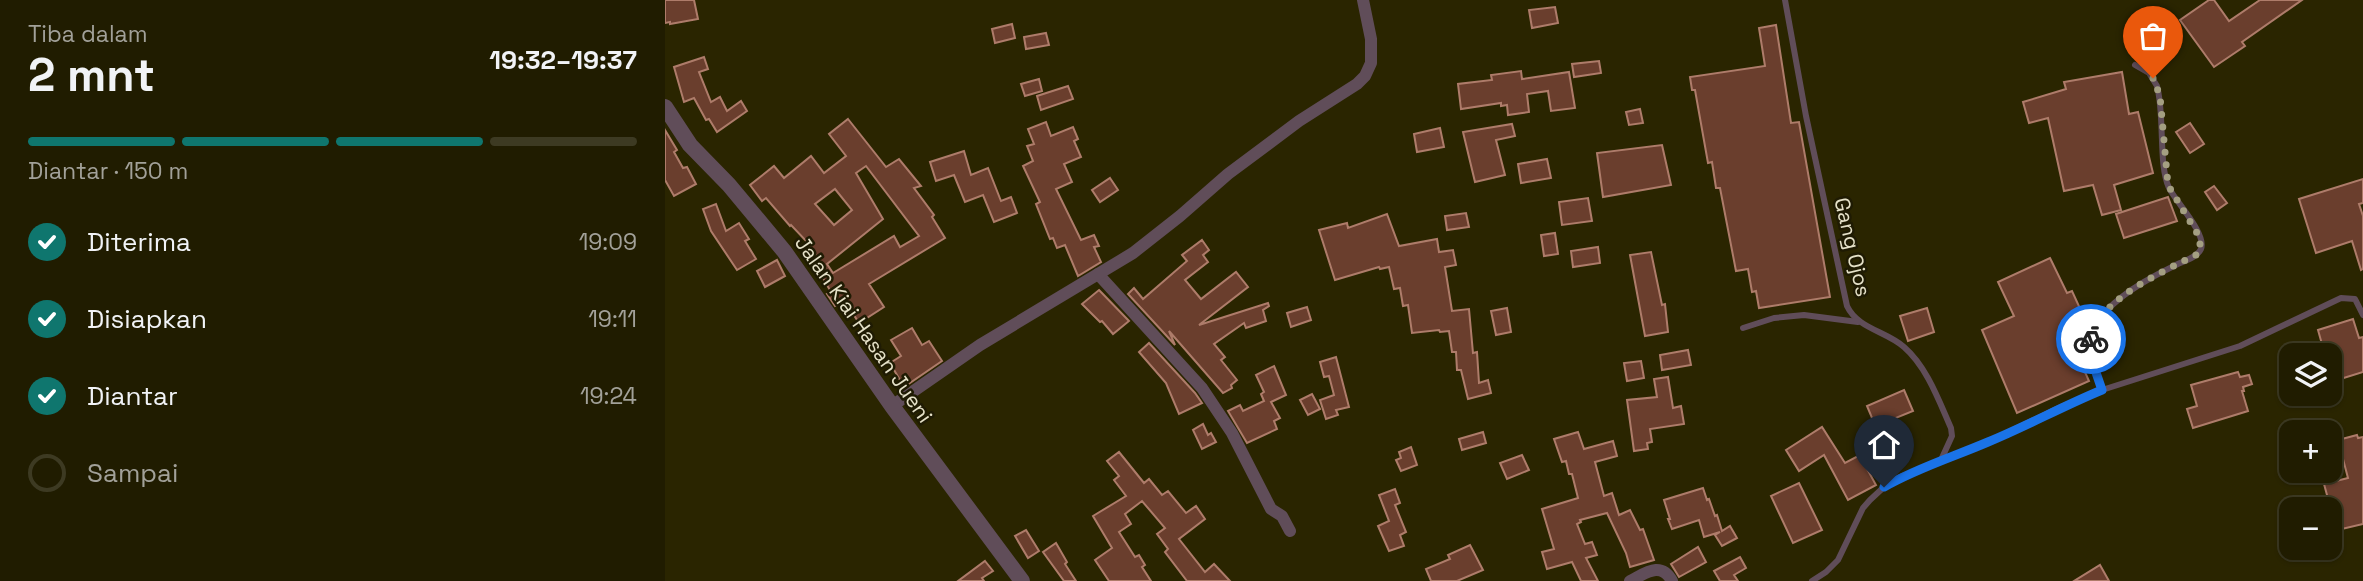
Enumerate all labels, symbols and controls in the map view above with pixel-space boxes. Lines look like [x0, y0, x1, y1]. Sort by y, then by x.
pin [2123, 6, 2183, 78]
icon: bag [2134, 17, 2172, 55]
text: Tiba dalam [28, 19, 148, 49]
text: 19:32–19:37 [489, 43, 637, 77]
text: 2 mnt [28, 46, 155, 104]
text: Diantar · 150 m [28, 156, 188, 186]
street label: Gang Ojos [1828, 195, 1878, 299]
icon: check [28, 223, 66, 261]
text: Diterima [87, 225, 191, 259]
text: 19:09 [579, 227, 637, 257]
street label: Jalan Kiai Hasan Jueni [789, 230, 939, 428]
icon: check [28, 300, 66, 338]
text: Disiapkan [87, 302, 207, 336]
text: 19:11 [588, 304, 637, 334]
courier [2056, 304, 2126, 374]
icon: bike [2072, 320, 2110, 358]
map controls [2279, 343, 2342, 560]
button: layers [2279, 343, 2342, 406]
icon: check [28, 377, 66, 415]
text: Diantar [87, 379, 178, 413]
text: 19:24 [580, 381, 637, 411]
pin [1854, 415, 1914, 487]
button: + [2279, 420, 2342, 483]
icon: home [1865, 426, 1903, 464]
text: Sampai [87, 456, 178, 490]
button: − [2279, 497, 2342, 560]

